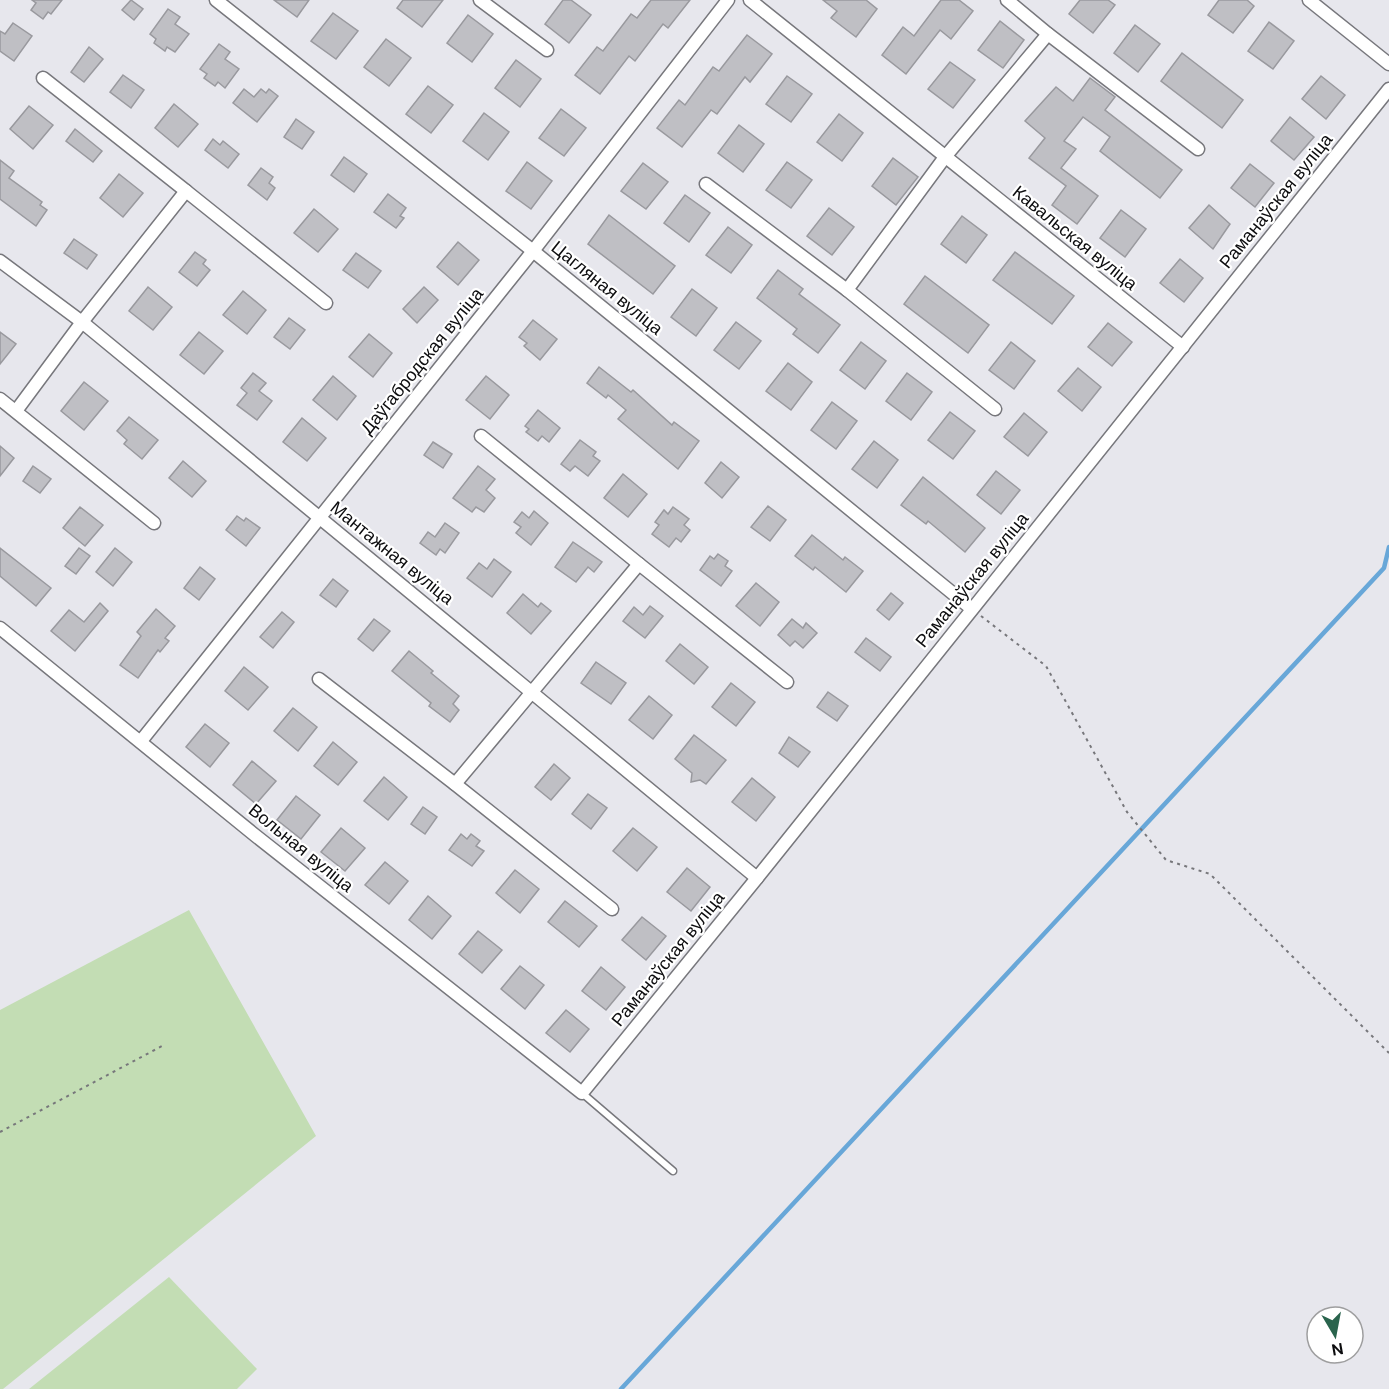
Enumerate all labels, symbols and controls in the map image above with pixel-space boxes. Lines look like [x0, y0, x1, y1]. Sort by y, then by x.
street label: Раманаўская вуліца [1214, 128, 1339, 274]
street label: Кавальская вуліца [1008, 180, 1143, 296]
street label: Цагляная вуліца [546, 235, 669, 341]
street label: Даўгабродская вуліца [355, 282, 489, 439]
street label: Мантажная вуліца [325, 496, 460, 611]
street label: Раманаўская вуліца [910, 507, 1035, 653]
street label: Вольная вуліца [243, 798, 359, 898]
street label: Раманаўская вуліца [606, 886, 731, 1032]
north arrow [1305, 1305, 1365, 1365]
text: N [1330, 1338, 1345, 1361]

